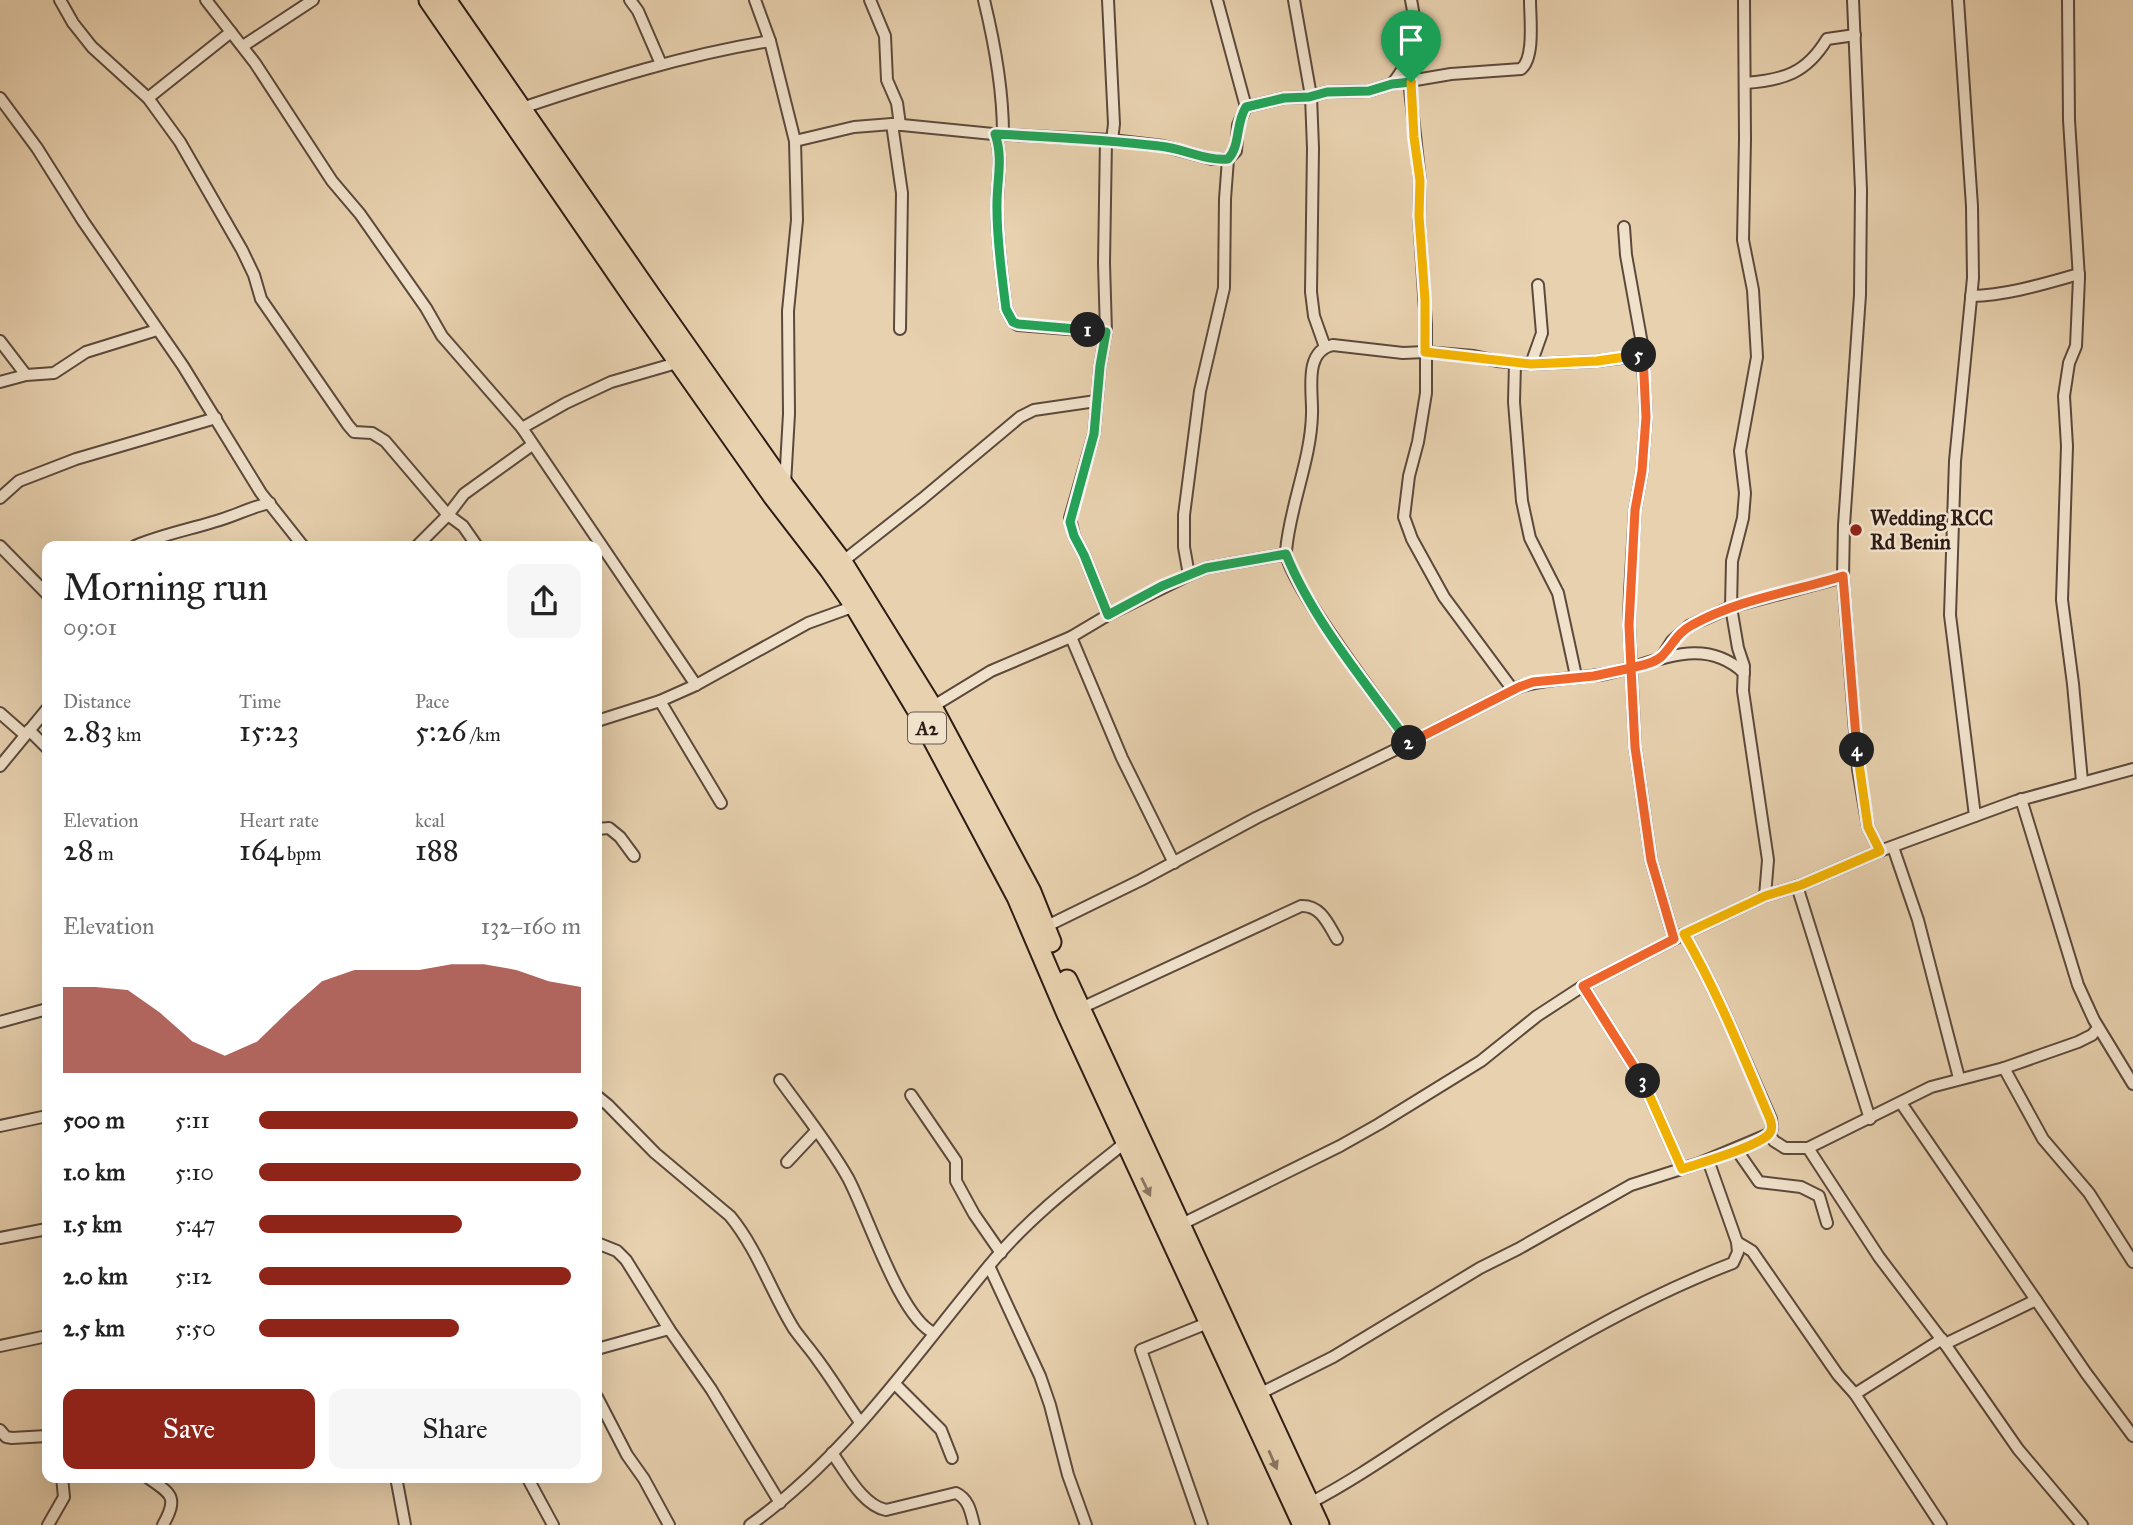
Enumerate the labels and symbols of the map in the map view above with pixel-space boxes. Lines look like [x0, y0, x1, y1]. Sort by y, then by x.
pin [1381, 10, 1441, 82]
pin: 1 [1070, 312, 1106, 348]
pin: 5 [1622, 338, 1656, 372]
place label: Wedding RCC Rd Benin [1870, 505, 1993, 555]
marker: Wedding RCC Rd Benin [1848, 522, 1864, 538]
road number: A2 [908, 712, 946, 744]
pin: 2 [1392, 726, 1426, 760]
pin: 4 [1840, 732, 1874, 768]
pin: 3 [1626, 1064, 1660, 1098]
one-way arrow [1141, 1177, 1152, 1197]
one-way arrow [1267, 1450, 1278, 1470]

